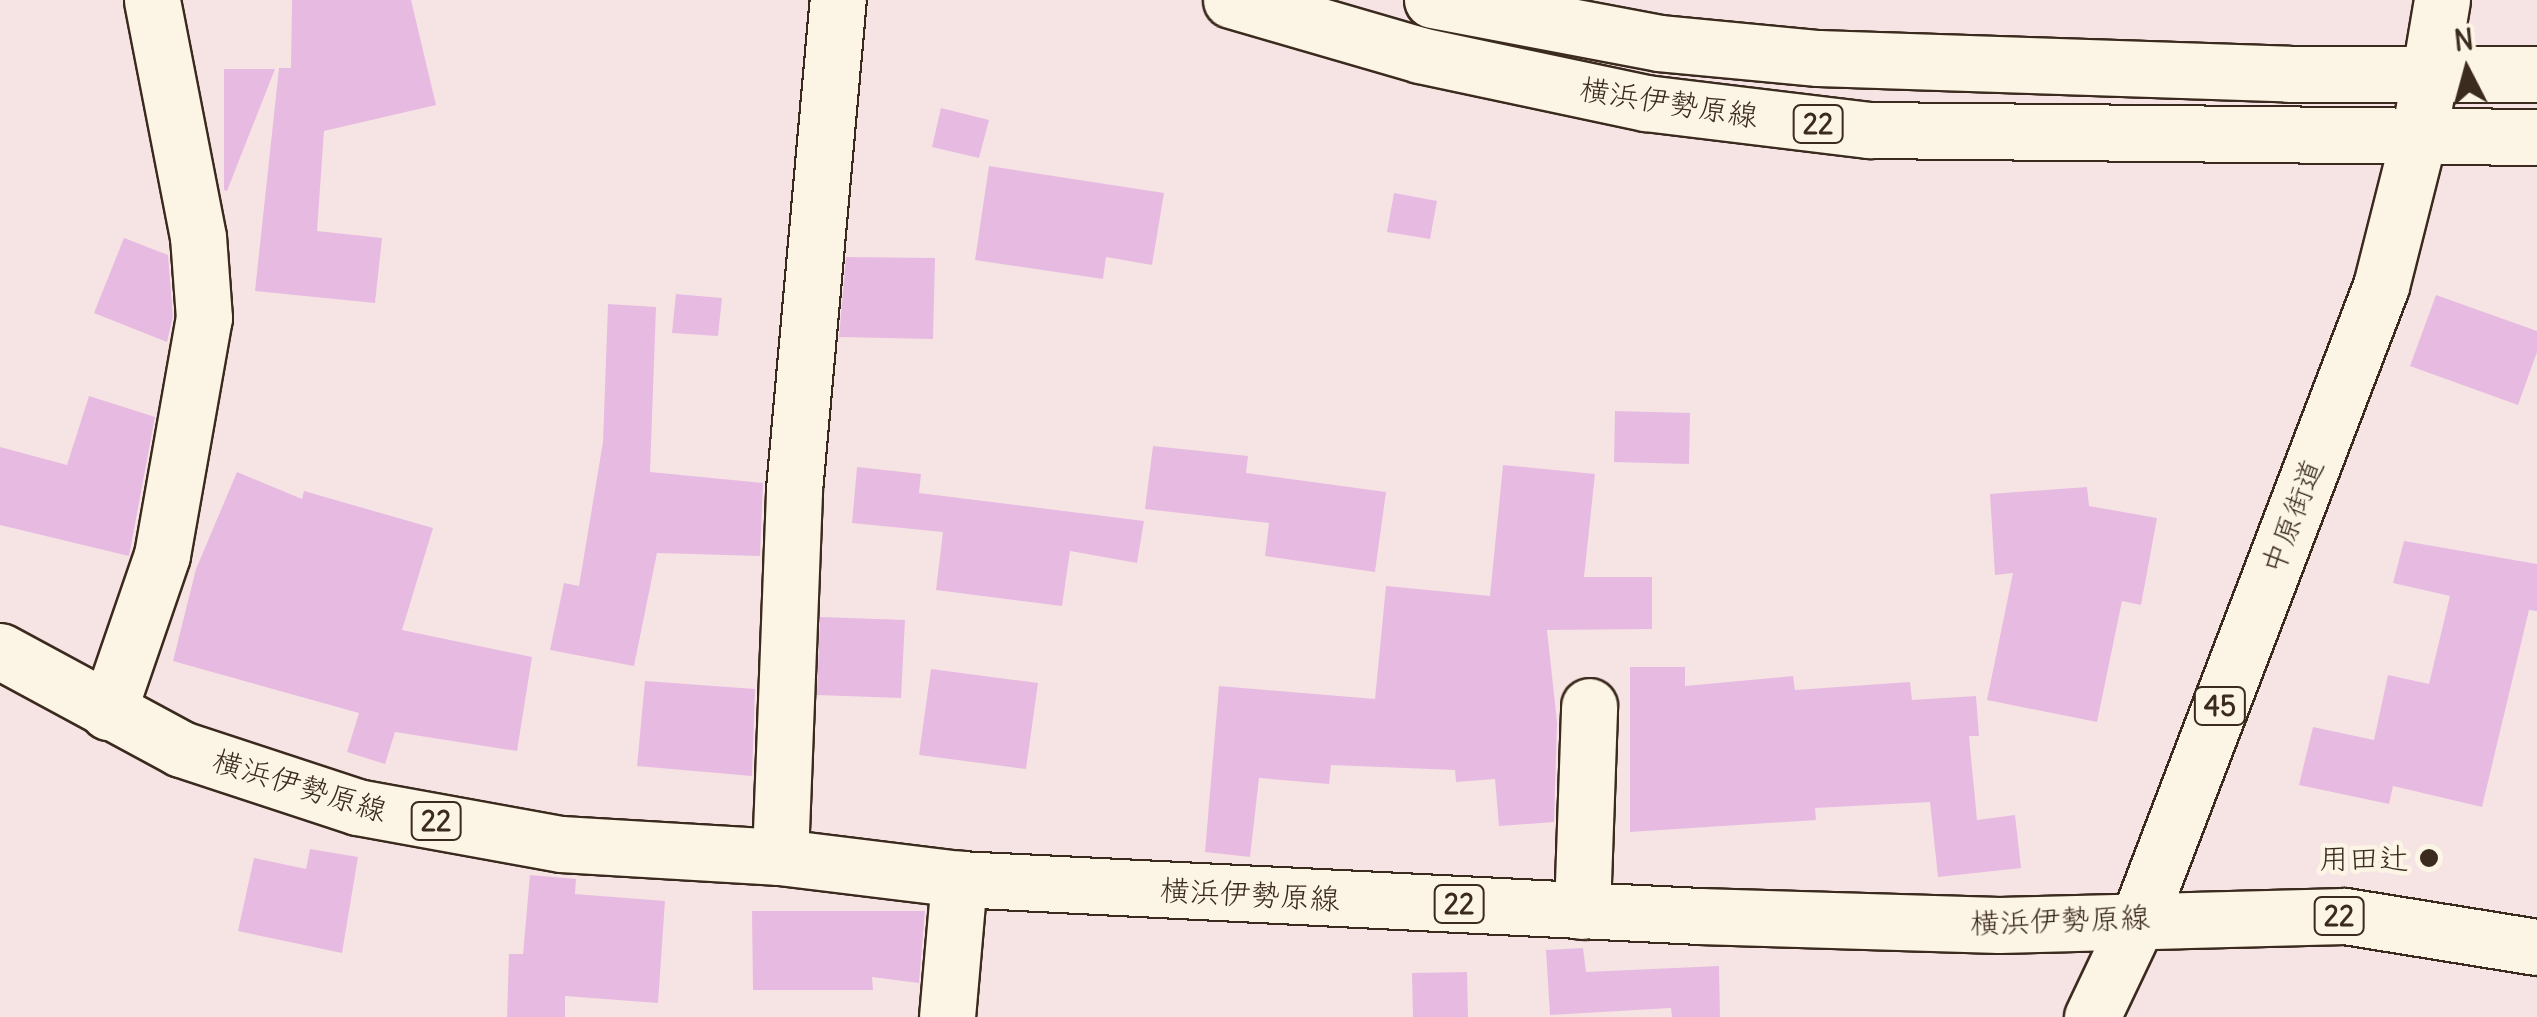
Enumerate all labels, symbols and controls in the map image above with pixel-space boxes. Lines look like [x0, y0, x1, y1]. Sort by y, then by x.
north arrow [2417, 20, 2517, 120]
text: N [2452, 21, 2475, 59]
street label: 横浜伊勢原線 [1577, 70, 1761, 134]
road number: 22 [1790, 101, 1846, 147]
street label: 中原街道 [2254, 454, 2330, 578]
road number: 45 [2192, 683, 2248, 729]
street label: 横浜伊勢原線 [209, 741, 391, 829]
road number: 22 [408, 798, 464, 844]
place label: 用田辻 [2319, 840, 2409, 876]
marker: 用田辻 [2418, 847, 2440, 869]
street label: 横浜伊勢原線 [1159, 871, 1341, 917]
road number: 22 [1432, 881, 1486, 927]
road number: 22 [2312, 893, 2366, 939]
street label: 横浜伊勢原線 [1969, 899, 2151, 941]

